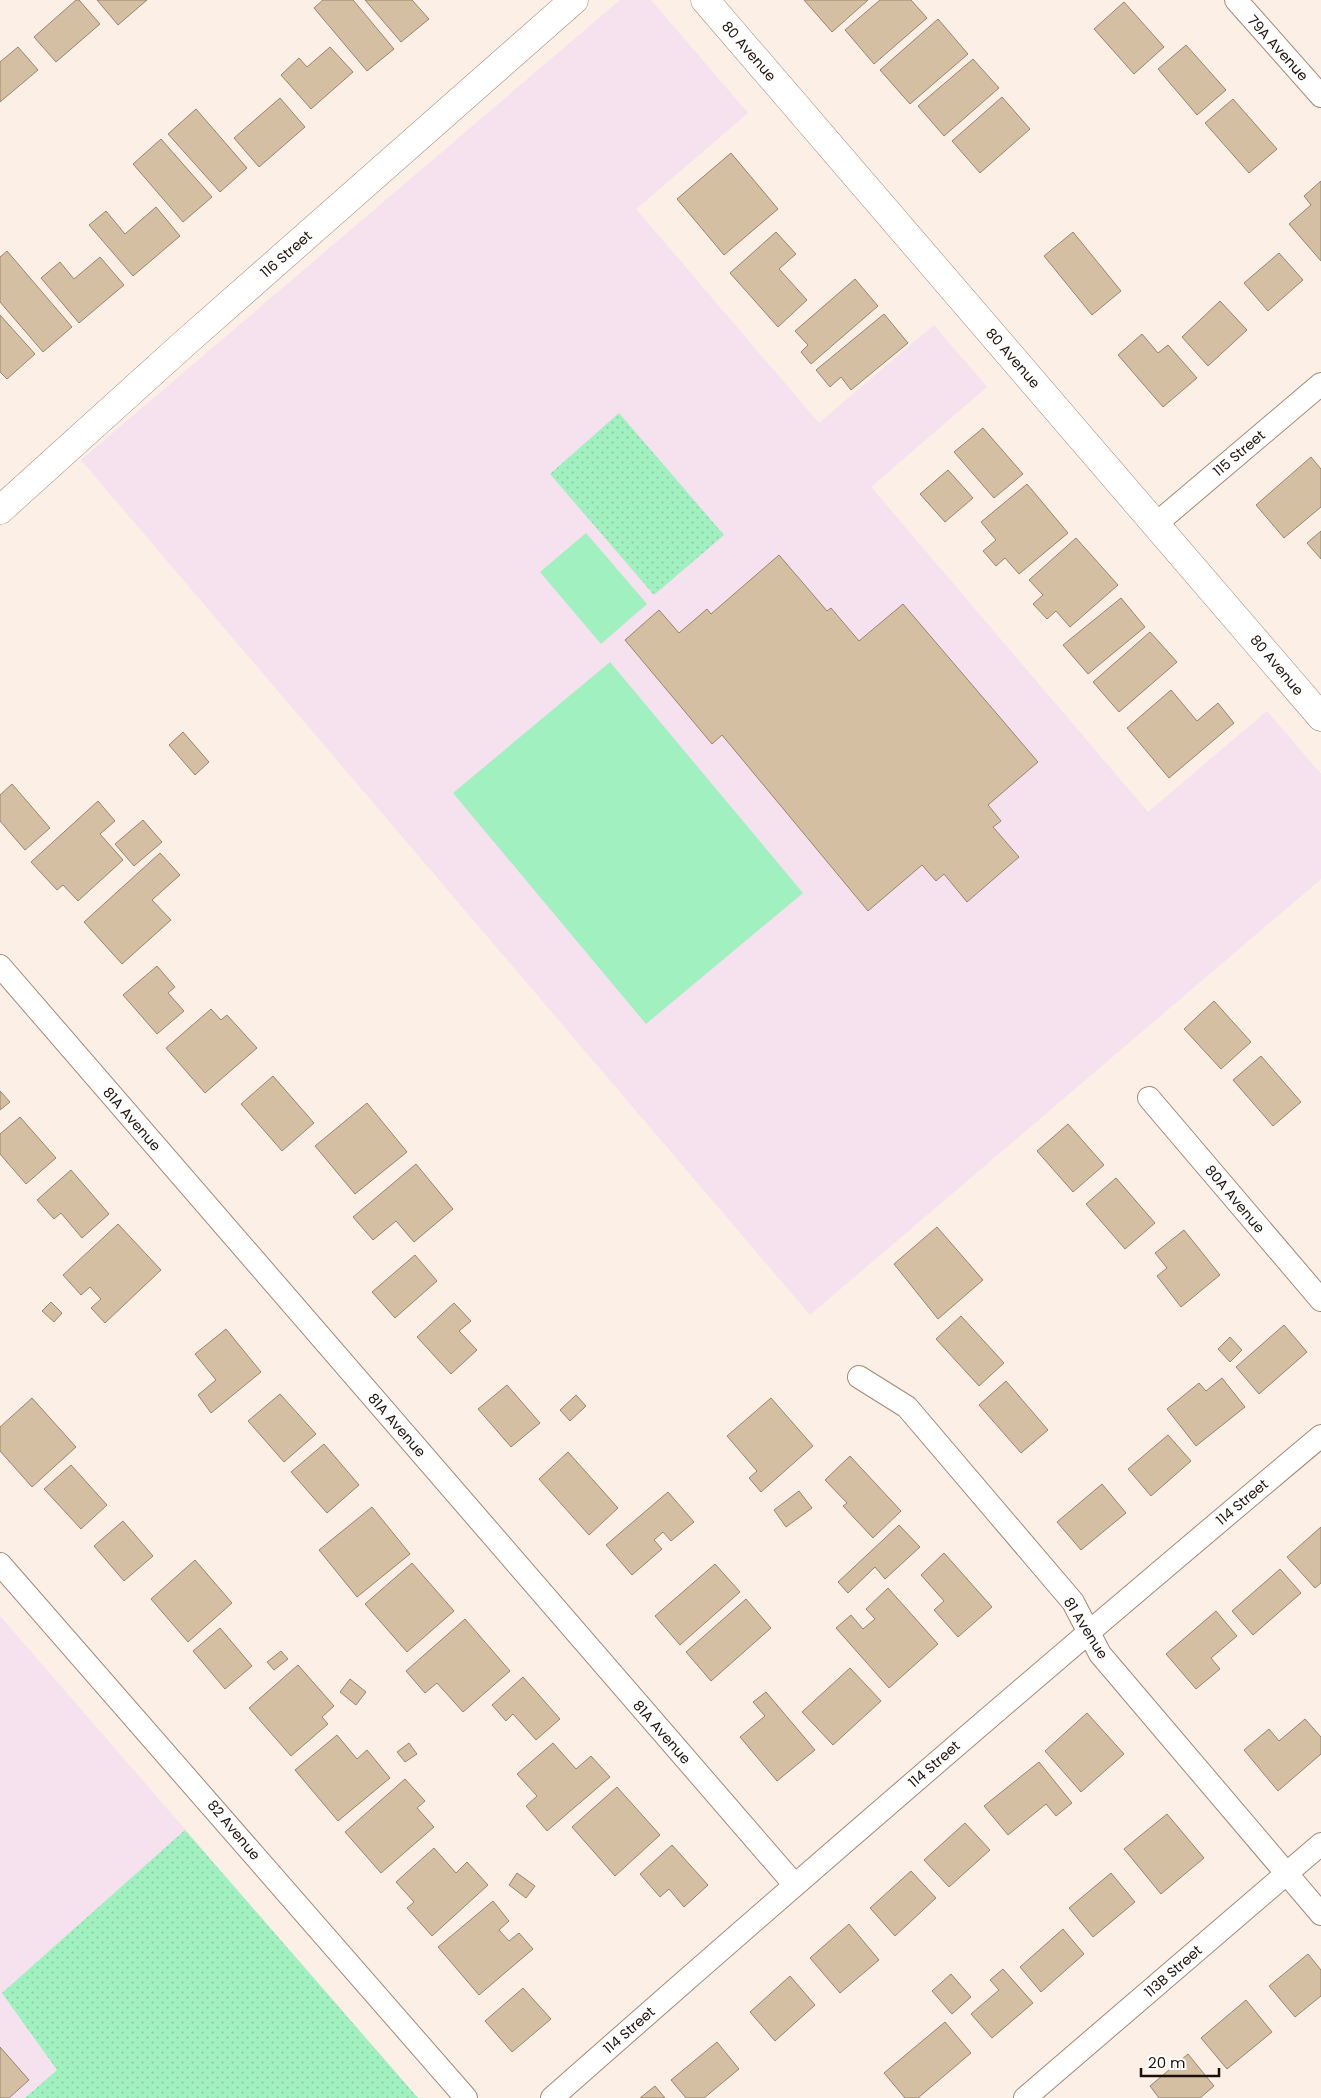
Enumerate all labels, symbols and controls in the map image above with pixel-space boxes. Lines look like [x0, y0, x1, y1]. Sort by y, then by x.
street label: 79A Avenue [1243, 11, 1313, 85]
street label: 80 Avenue [717, 17, 781, 86]
street label: 116 Street [256, 226, 316, 282]
street label: 80 Avenue [981, 324, 1045, 393]
street label: 115 Street [1209, 425, 1269, 481]
street label: 80 Avenue [1246, 630, 1309, 700]
street label: 81A Avenue [99, 1083, 166, 1156]
street label: 80A Avenue [1201, 1161, 1270, 1238]
street label: 81A Avenue [364, 1389, 431, 1462]
street label: 114 Street [1212, 1474, 1272, 1530]
street label: 81 Avenue [1059, 1593, 1113, 1663]
street label: 81A Avenue [629, 1696, 696, 1769]
street label: 114 Street [904, 1736, 964, 1792]
street label: 82 Avenue [203, 1796, 265, 1865]
street label: 113B Street [1140, 1940, 1206, 2002]
street label: 114 Street [599, 2002, 659, 2058]
scale bar [1141, 2046, 1218, 2078]
text: 20 m [1148, 2052, 1186, 2073]

